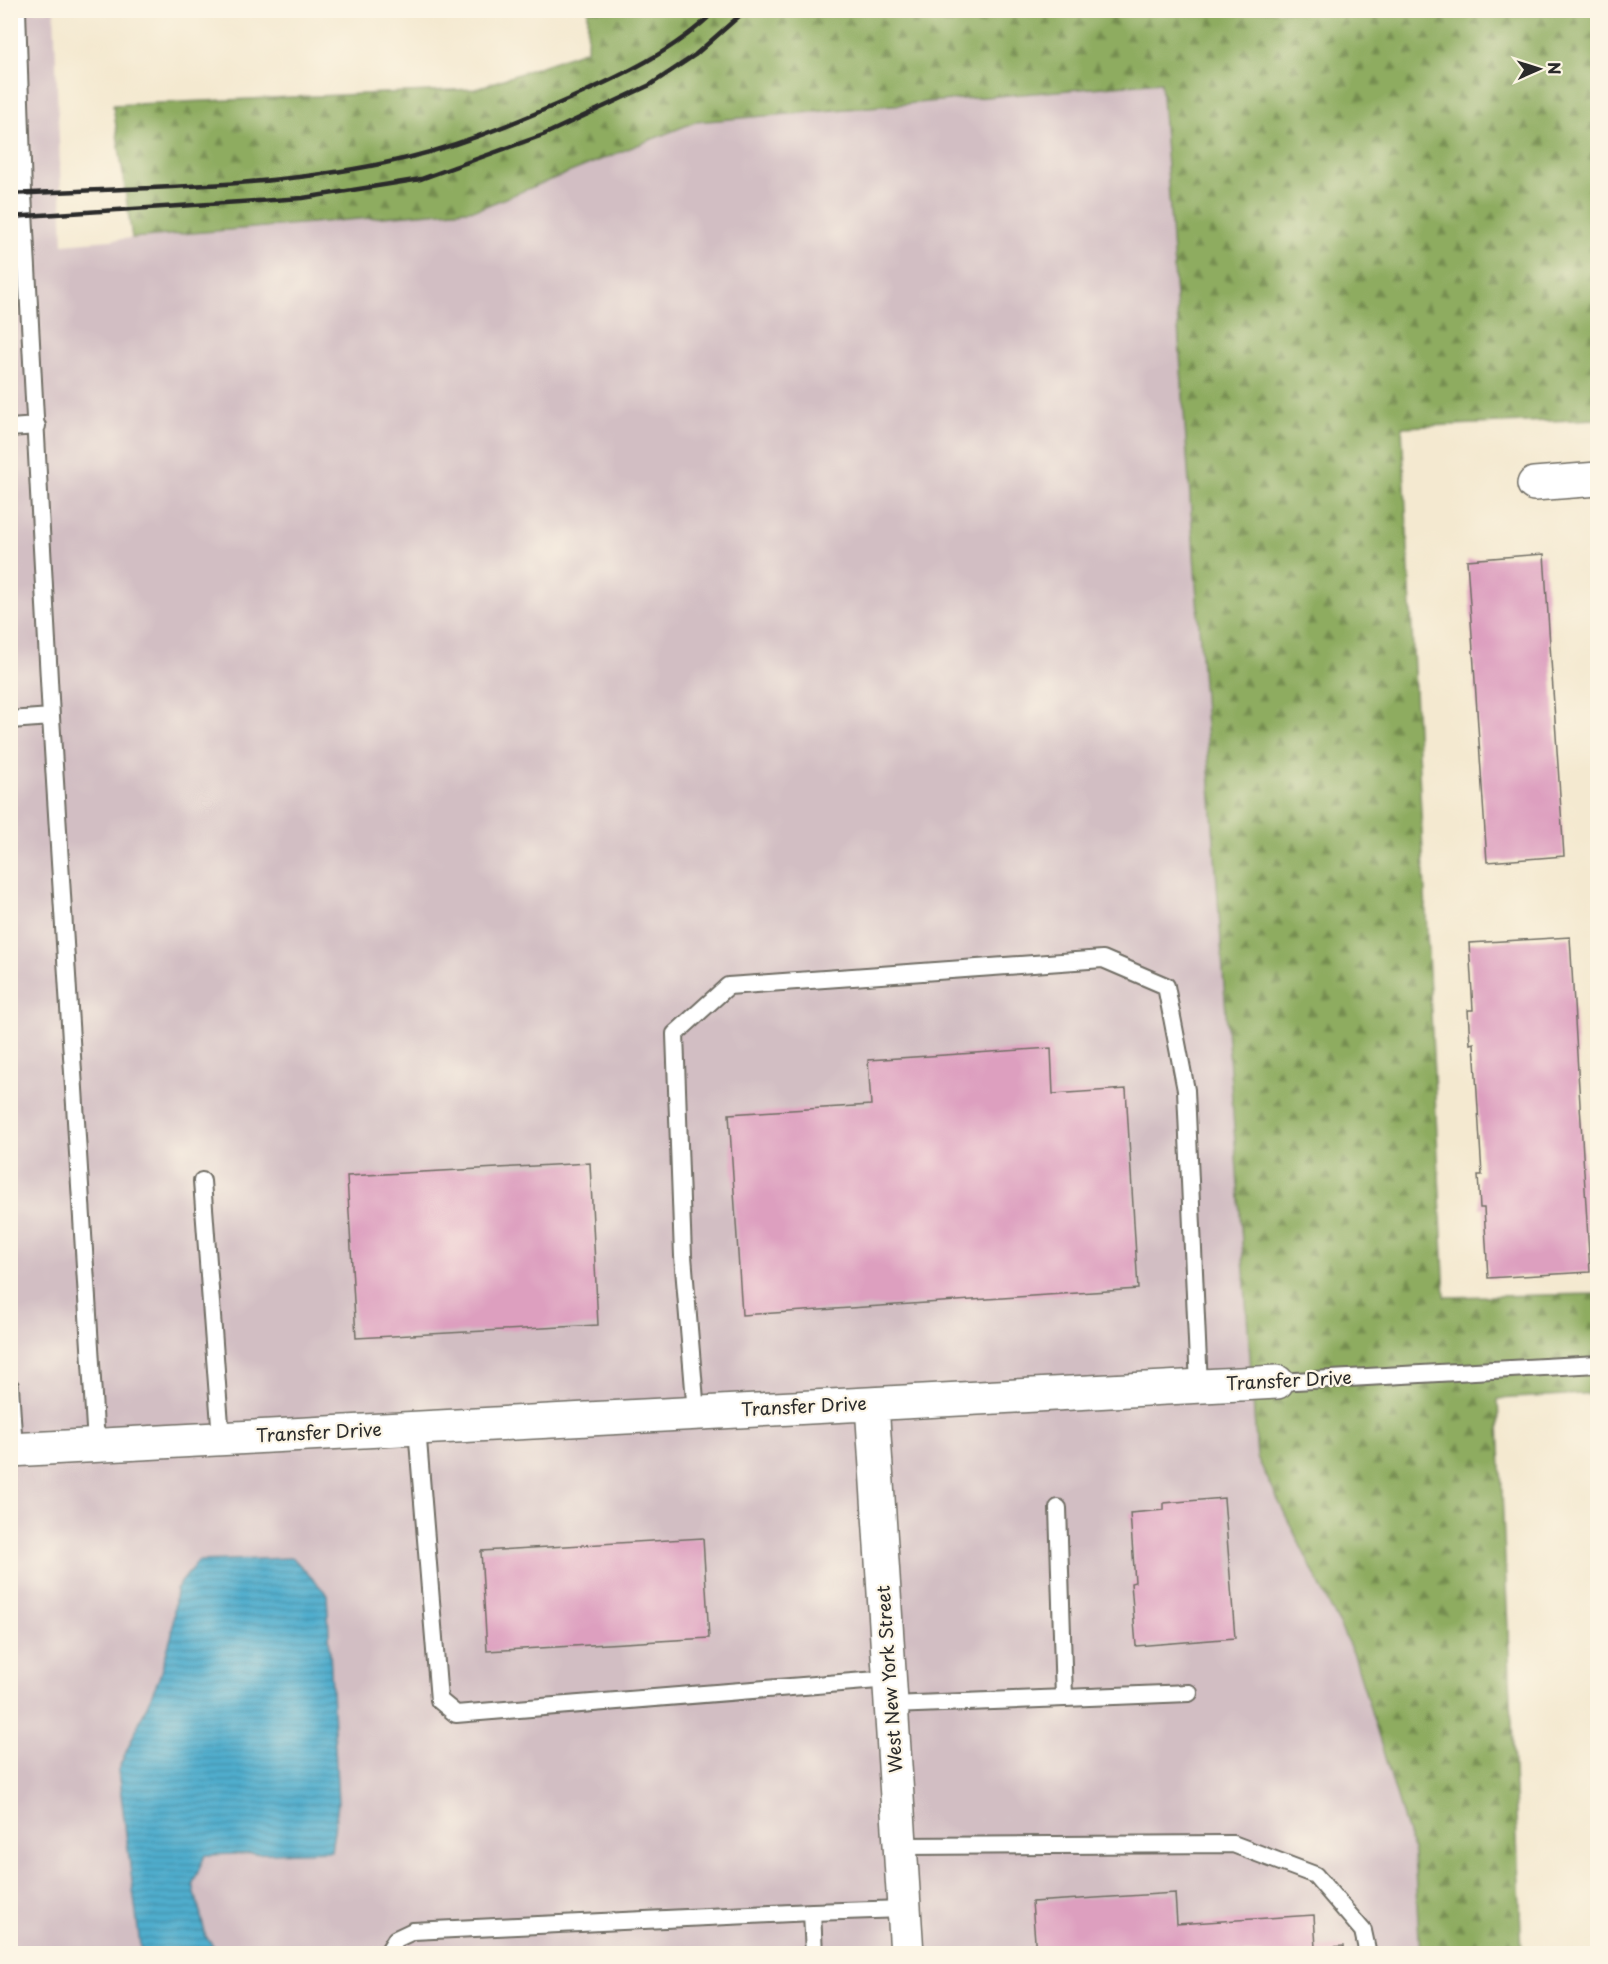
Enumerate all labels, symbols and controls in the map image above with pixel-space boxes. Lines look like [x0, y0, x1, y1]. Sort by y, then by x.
north arrow [1509, 39, 1569, 99]
text: N [1543, 61, 1567, 75]
street label: Transfer Drive [1225, 1363, 1352, 1396]
street label: Transfer Drive [740, 1389, 867, 1422]
street label: Transfer Drive [255, 1415, 382, 1448]
street label: West New York Street [868, 1585, 909, 1774]

